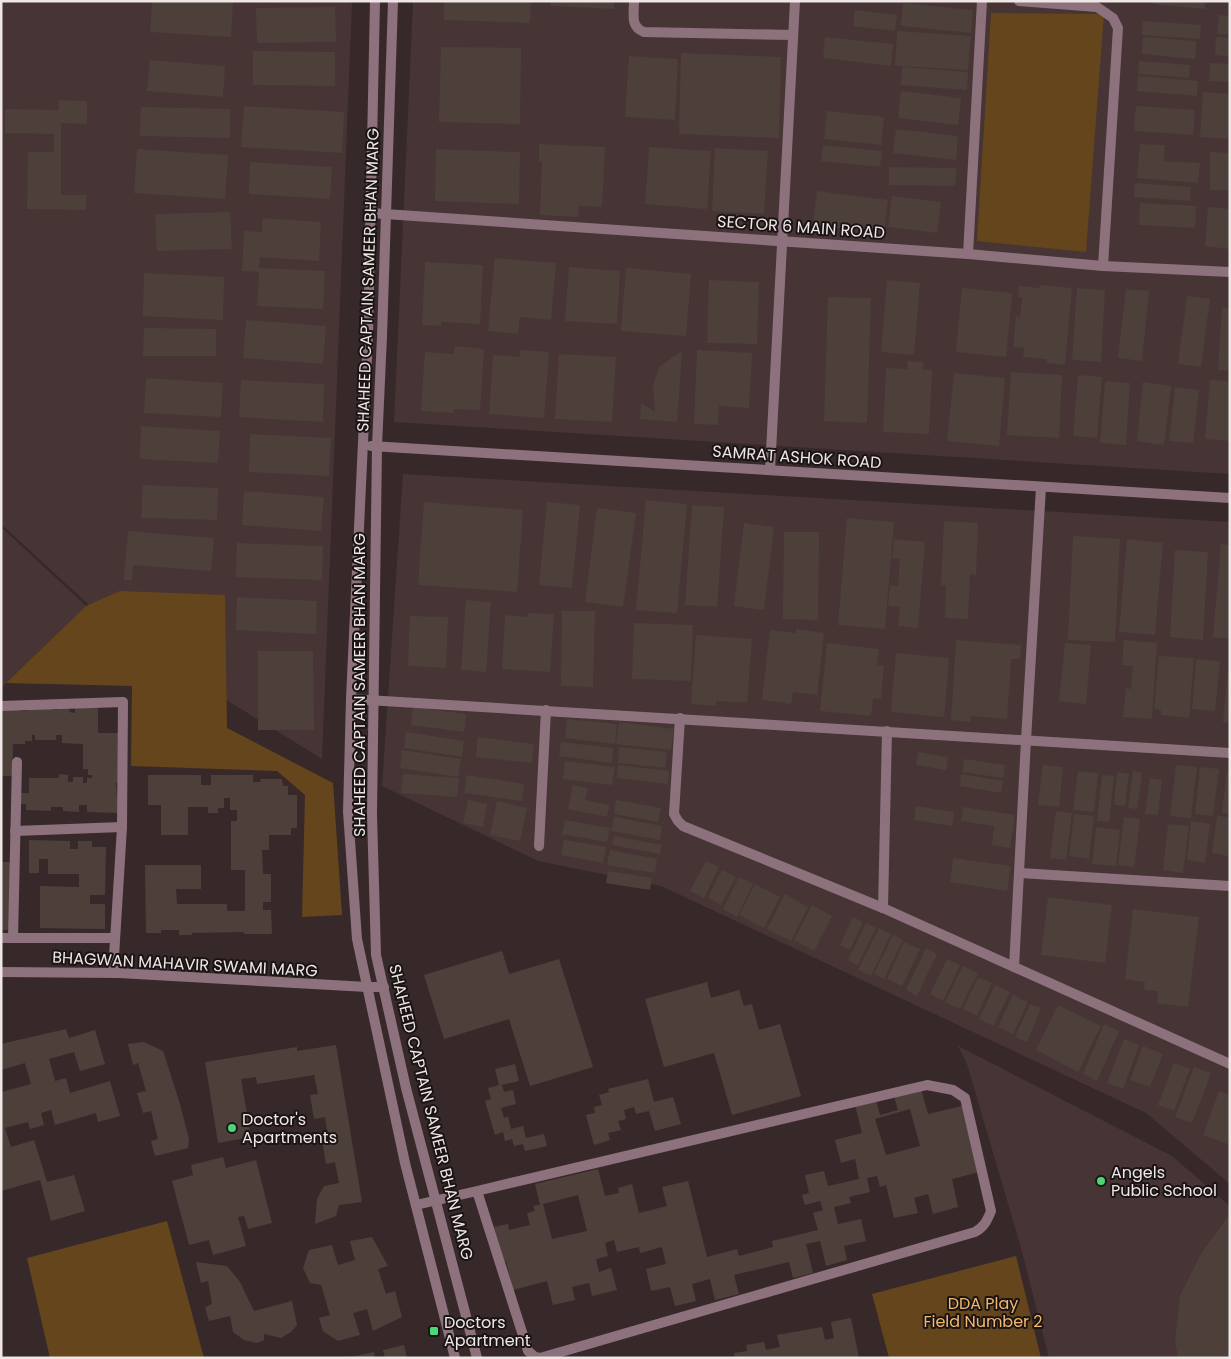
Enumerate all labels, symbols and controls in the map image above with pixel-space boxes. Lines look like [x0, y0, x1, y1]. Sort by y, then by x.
street label: SHAHEED CAPTAIN SAMEER BHAN MARG [351, 128, 385, 432]
street label: SECTOR 6 MAIN ROAD [716, 210, 886, 244]
street label: SAMRAT ASHOK ROAD [712, 440, 882, 474]
street label: SHAHEED CAPTAIN SAMEER BHAN MARG [348, 533, 371, 837]
street label: BHAGWAN MAHAVIR SWAMI MARG [52, 946, 318, 982]
street label: SHAHEED CAPTAIN SAMEER BHAN MARG [383, 962, 479, 1262]
place label: Doctor's Apartments [242, 1108, 337, 1149]
marker: Doctor's Apartments [226, 1122, 238, 1134]
place label: Angels Public School [1111, 1161, 1217, 1202]
marker: Angels Public School [1095, 1175, 1107, 1187]
park label: DDA Play Field Number 2 [923, 1292, 1043, 1333]
place label: Doctors Apartment [444, 1311, 531, 1352]
marker: Doctors Apartment [428, 1325, 440, 1337]

